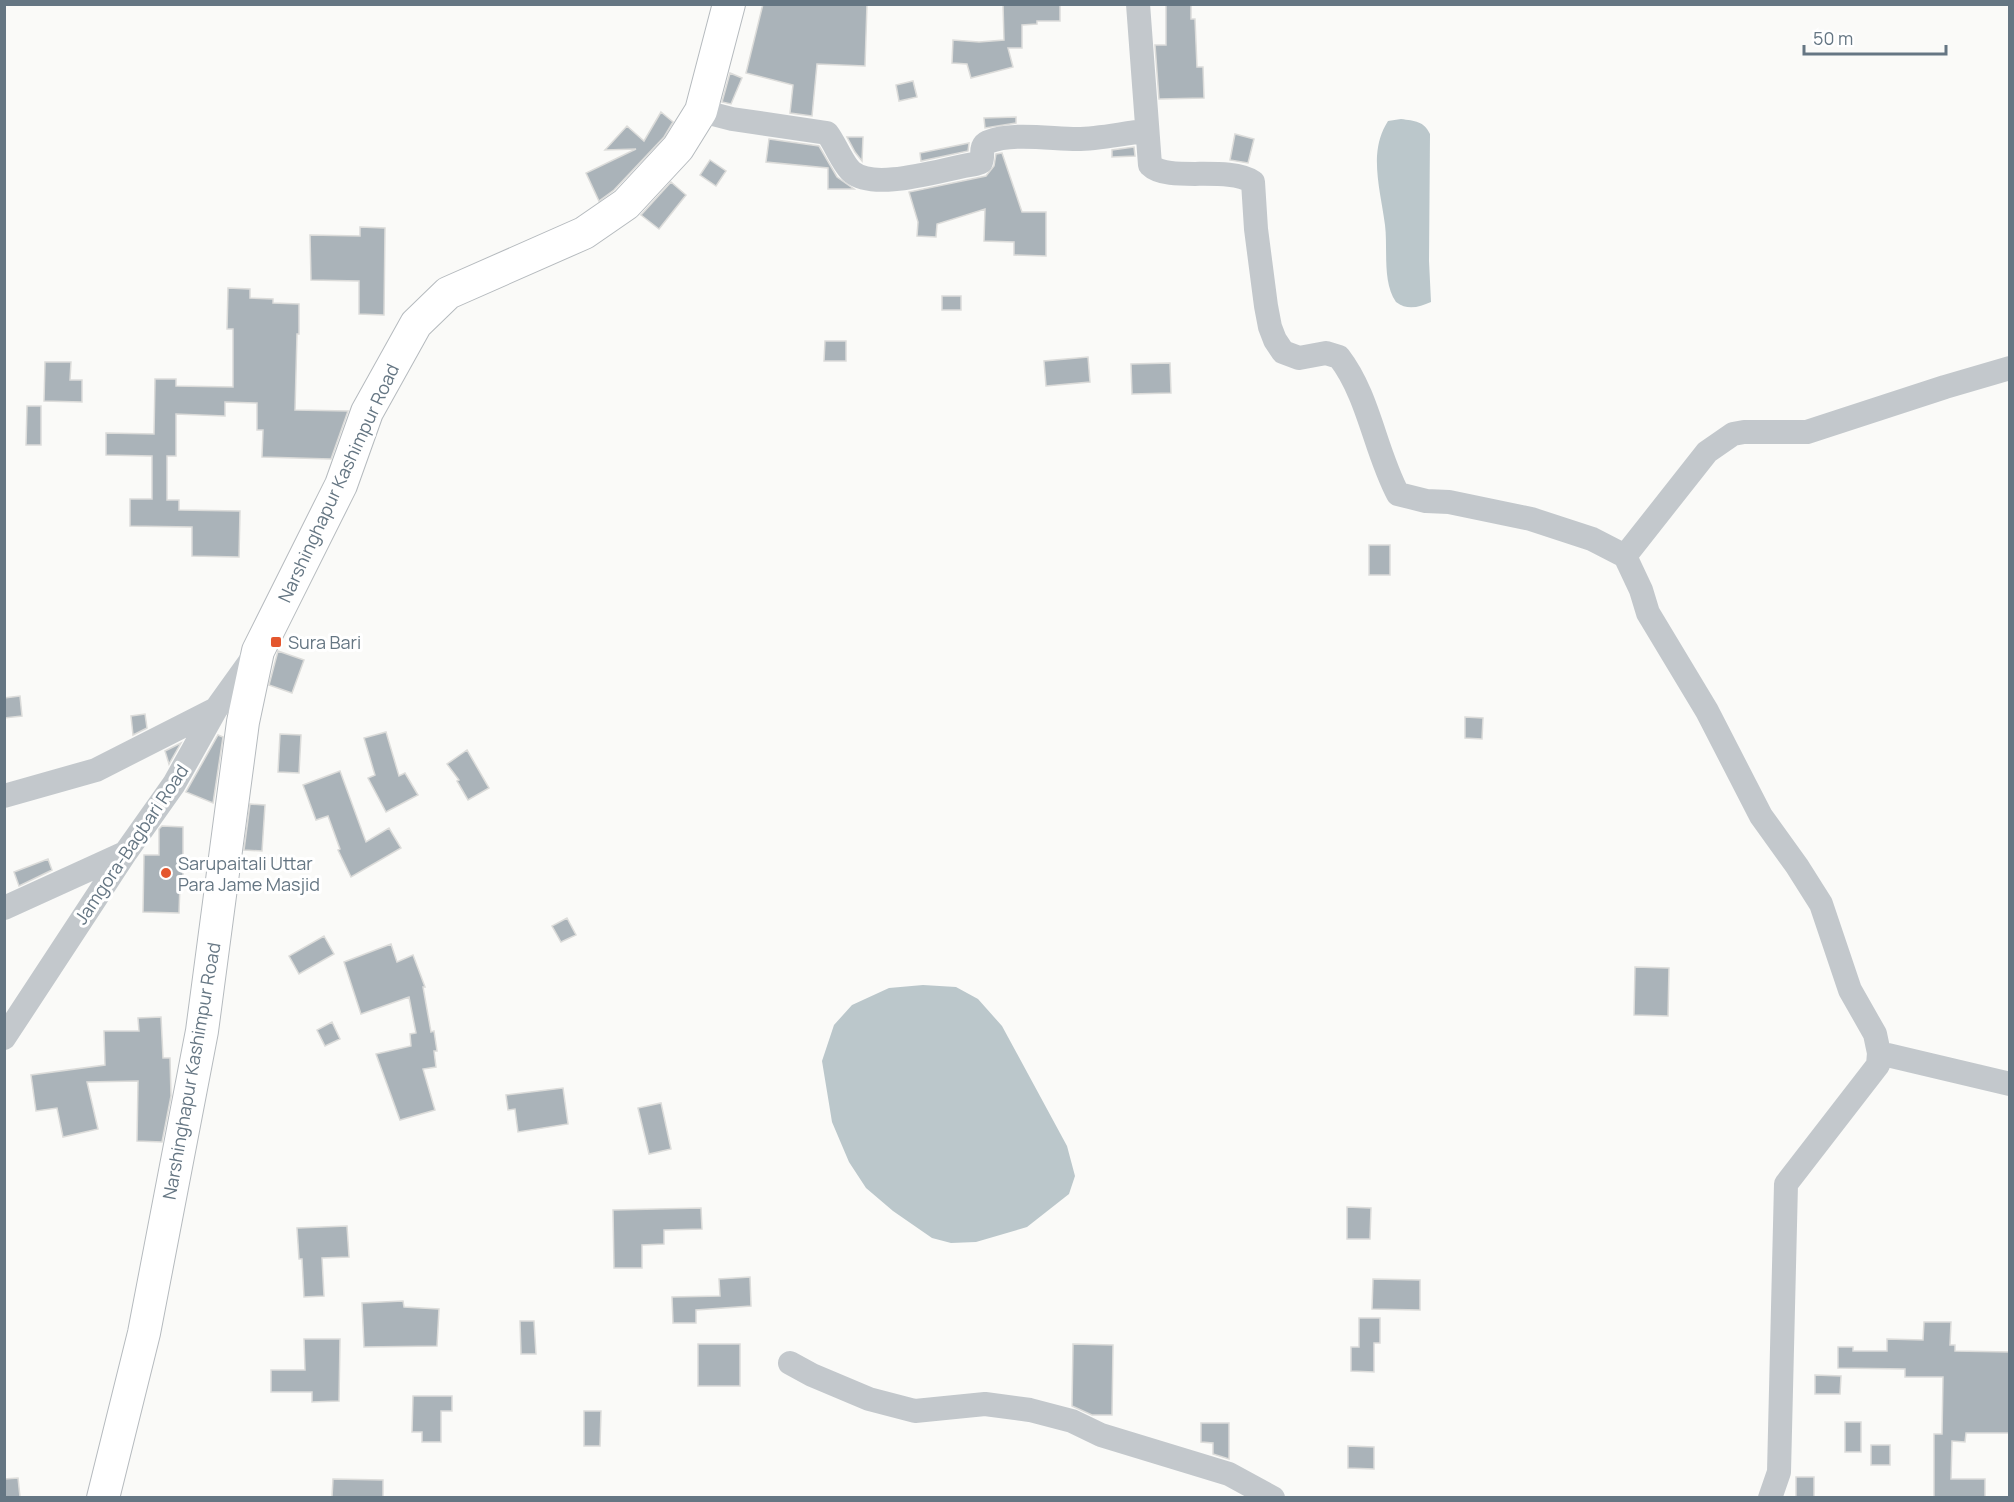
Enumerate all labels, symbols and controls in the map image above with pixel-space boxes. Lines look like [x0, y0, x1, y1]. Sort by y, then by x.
scale bar [1804, 18, 1946, 56]
text: 50 m [1813, 26, 1853, 50]
street label: Narshinghapur Kashimpur Road [272, 360, 404, 606]
place label: Sura Bari [288, 630, 361, 654]
marker: Sura Bari [269, 635, 283, 649]
street label: Jamgora-Bagbari Road [69, 759, 193, 929]
place label: Sarupaitali Uttar Para Jame Masjid [178, 851, 320, 896]
marker: Sarupaitali Uttar Para Jame Masjid [159, 866, 173, 880]
street label: Narshinghapur Kashimpur Road [157, 941, 225, 1201]

